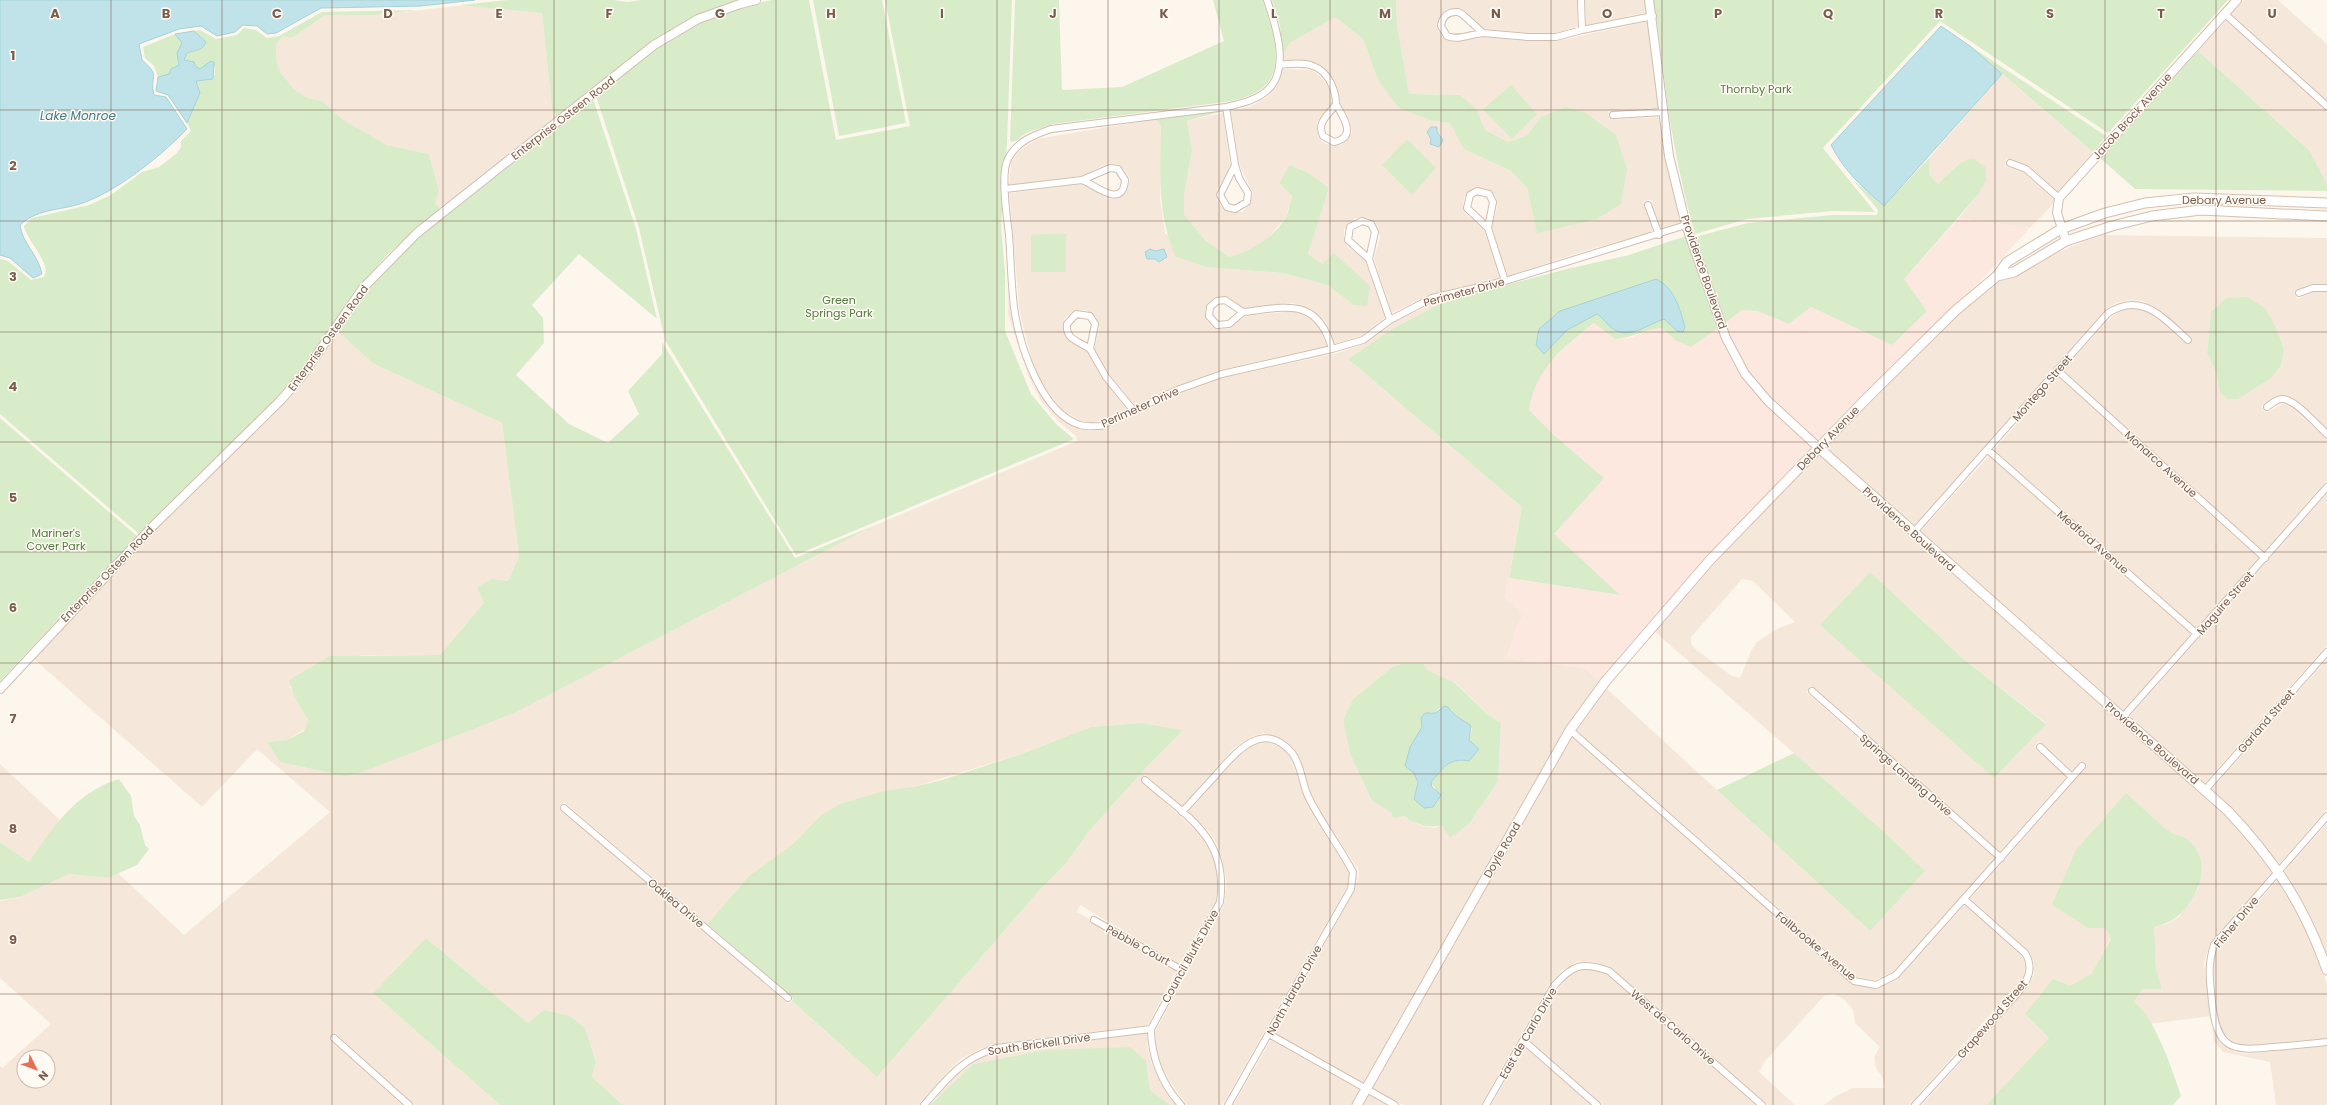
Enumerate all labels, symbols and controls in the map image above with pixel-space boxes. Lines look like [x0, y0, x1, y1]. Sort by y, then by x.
text: A [50, 4, 60, 23]
text: B [162, 4, 171, 23]
text: C [272, 4, 282, 23]
text: D [383, 4, 393, 23]
text: E [495, 4, 503, 23]
text: F [605, 4, 613, 23]
text: G [715, 4, 725, 23]
text: H [826, 4, 836, 23]
text: I [940, 4, 944, 23]
text: J [1049, 4, 1057, 23]
text: K [1159, 4, 1169, 23]
text: L [1271, 4, 1277, 23]
text: M [1379, 4, 1391, 23]
text: N [1491, 4, 1501, 23]
text: O [1602, 4, 1612, 23]
text: P [1714, 4, 1722, 23]
text: Q [1823, 4, 1833, 23]
text: R [1935, 4, 1943, 23]
text: S [2046, 4, 2054, 23]
text: T [2157, 4, 2165, 23]
text: U [2267, 4, 2277, 23]
text: 1 [11, 46, 15, 65]
street label: Jacob Brock Avenue [2089, 69, 2175, 163]
street label: Enterprise Osteen Road [508, 72, 618, 164]
park label: Thornby Park [1720, 81, 1792, 97]
water label: Lake Monroe [40, 107, 116, 124]
text: 2 [9, 156, 17, 175]
street label: Debary Avenue [2182, 192, 2266, 208]
street label: Providence Boulevard [1677, 213, 1731, 331]
text: 3 [9, 267, 17, 286]
street label: Perimeter Drive [1422, 273, 1507, 311]
street label: Enterprise Osteen Road [284, 282, 372, 394]
park label: Green Springs Park [805, 292, 873, 321]
street label: Montego Street [2008, 351, 2076, 425]
text: 4 [9, 377, 18, 396]
street label: Perimeter Drive [1099, 383, 1182, 431]
street label: Debary Avenue [1793, 402, 1863, 474]
street label: Monarco Avenue [2121, 427, 2201, 501]
street label: Providence Boulevard [1859, 483, 1959, 575]
text: 5 [9, 488, 17, 507]
street label: Medford Avenue [2054, 506, 2132, 578]
street label: Enterprise Osteen Road [57, 522, 157, 626]
park label: Mariner's Cover Park [26, 525, 86, 554]
street label: Maguire Street [2193, 567, 2257, 639]
text: 6 [9, 598, 17, 617]
street label: Garland Street [2234, 686, 2298, 756]
street label: Providence Boulevard [2102, 698, 2202, 788]
text: 7 [10, 709, 17, 728]
street label: Springs Landing Drive [1856, 730, 1956, 820]
text: 8 [9, 819, 17, 838]
street label: Doyle Road [1480, 819, 1524, 881]
street label: Oaklea Drive [644, 875, 708, 931]
street label: Fisher Drive [2210, 893, 2262, 951]
street label: Council Bluffs Drive [1158, 906, 1222, 1006]
street label: Fallbrooke Avenue [1772, 907, 1860, 985]
street label: Pebble Court [1103, 921, 1173, 969]
text: 9 [9, 930, 17, 949]
street label: North Harbor Drive [1262, 942, 1326, 1038]
street label: Grapewood Street [1953, 976, 2031, 1062]
street label: East de Carlo Drive [1495, 984, 1561, 1082]
street label: West de Carlo Drive [1627, 986, 1719, 1068]
street label: South Brickell Drive [987, 1029, 1091, 1059]
north arrow [16, 1049, 56, 1089]
text: N [35, 1067, 52, 1084]

